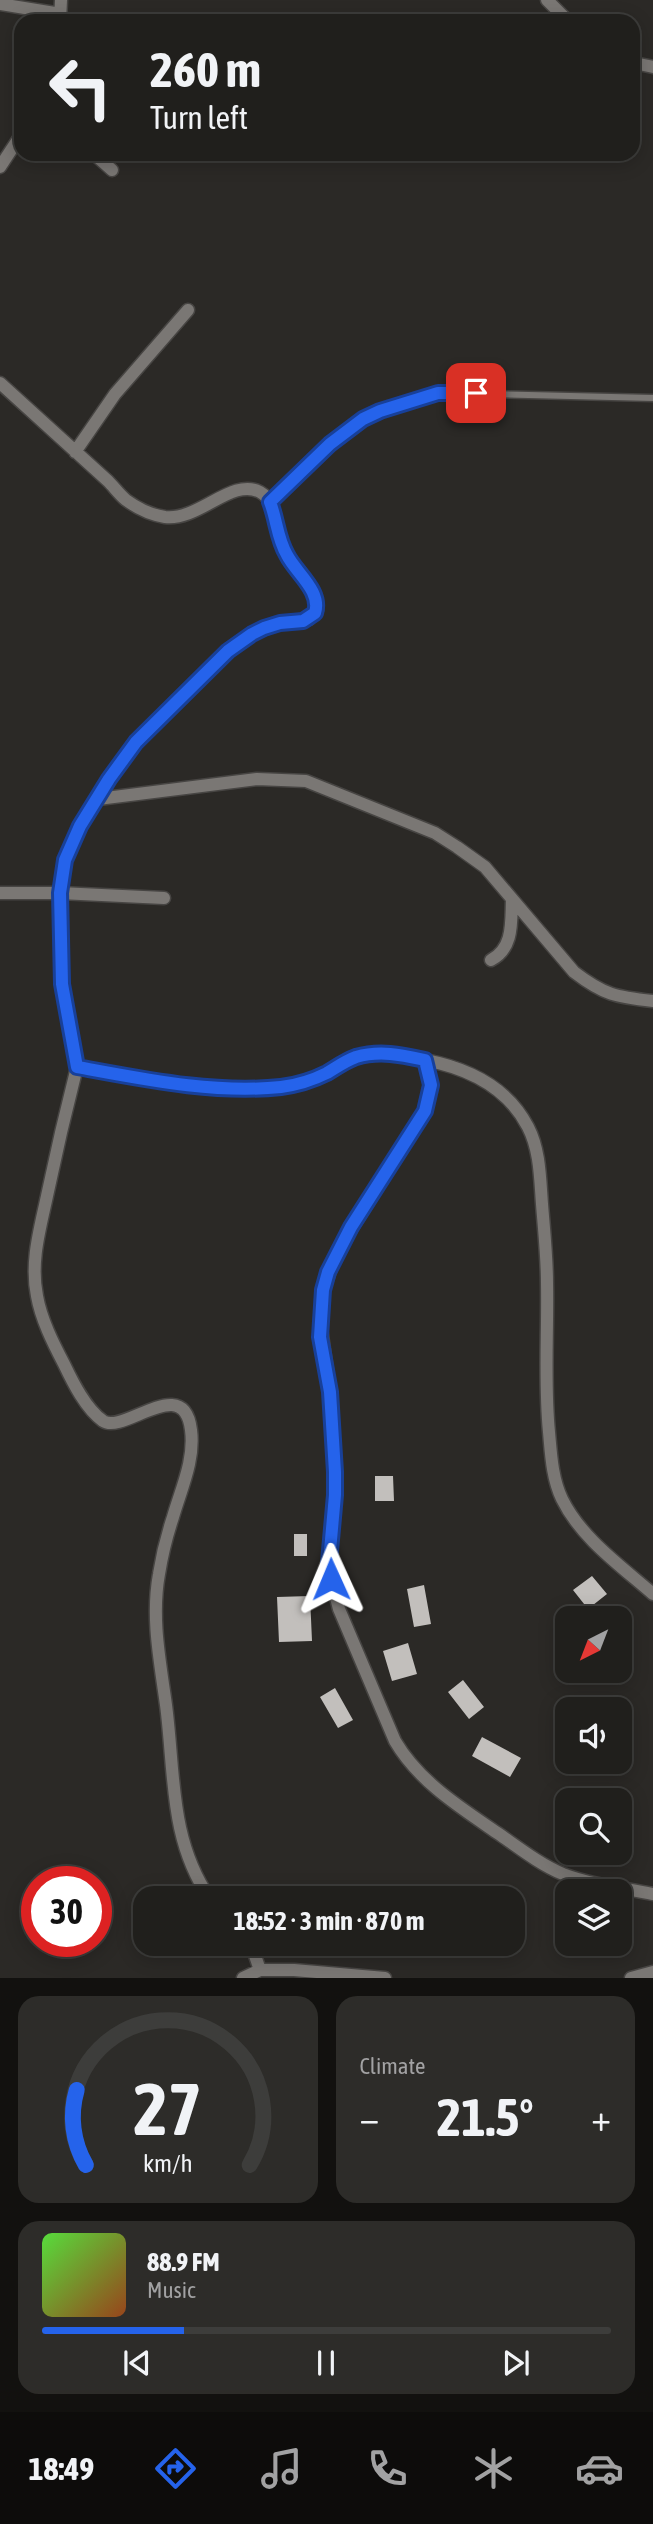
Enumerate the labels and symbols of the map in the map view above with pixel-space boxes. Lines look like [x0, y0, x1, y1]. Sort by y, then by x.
pin [446, 363, 506, 423]
position arrow [294, 1542, 368, 1616]
north arrow [555, 1606, 632, 1684]
speed limit sign: 30 [21, 1866, 112, 1957]

